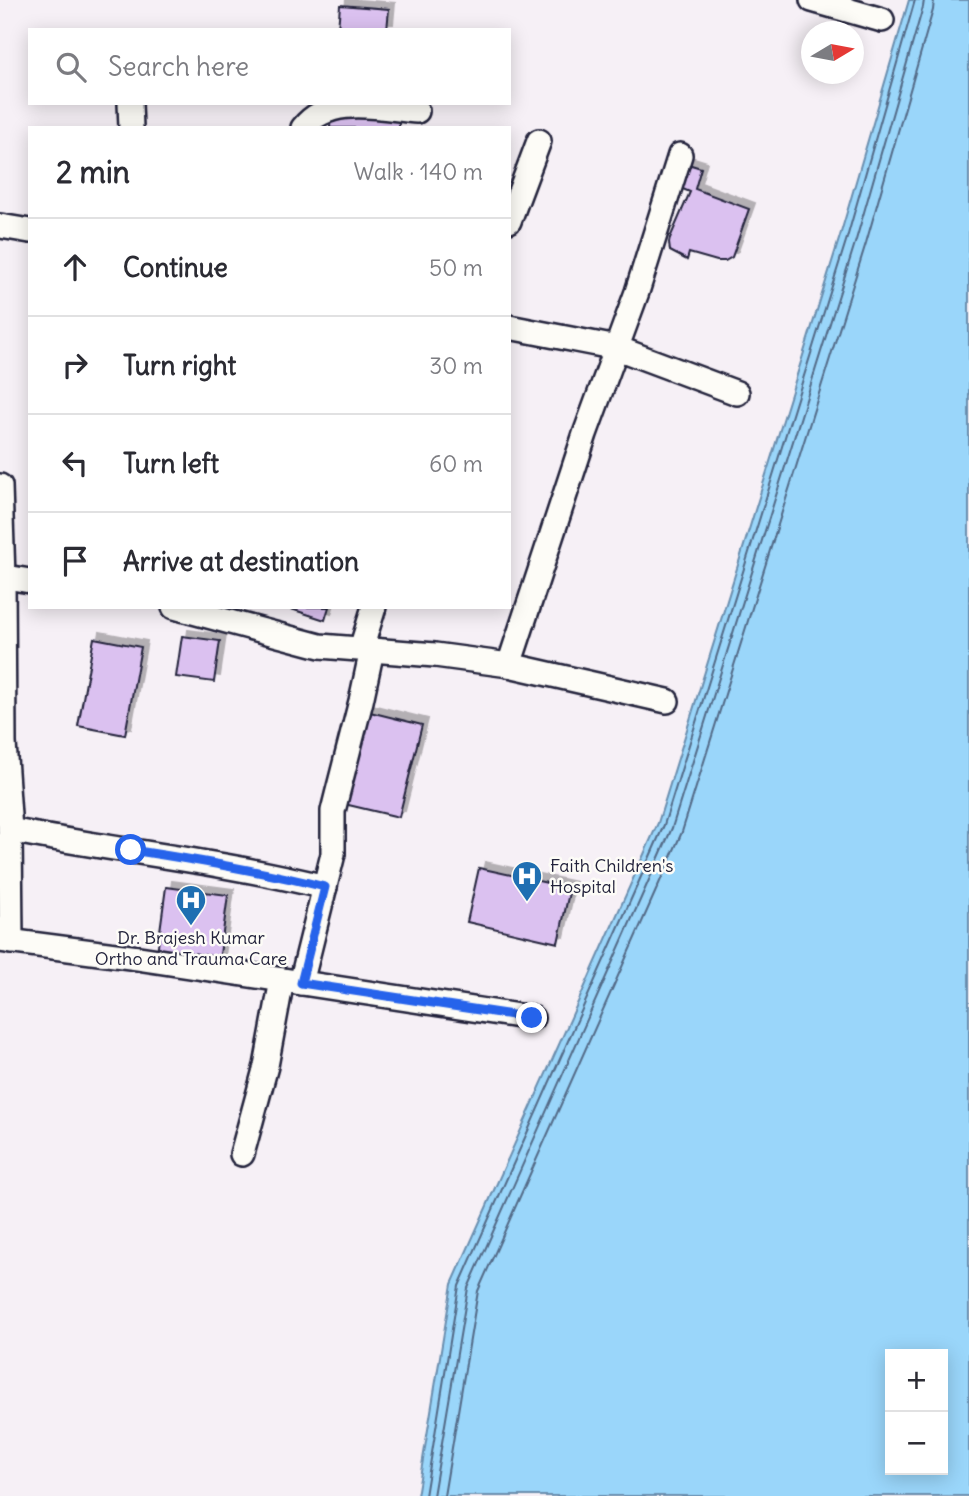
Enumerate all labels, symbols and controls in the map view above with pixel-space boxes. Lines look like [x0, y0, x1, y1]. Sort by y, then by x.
north arrow [801, 21, 864, 84]
search box [28, 28, 511, 105]
icon: search [52, 48, 90, 86]
text: Search here [108, 50, 249, 83]
text: 2 min [56, 153, 130, 191]
text: Walk · 140 m [354, 157, 483, 186]
icon: ahead [56, 248, 94, 286]
text: Continue [123, 251, 228, 284]
text: 50 m [429, 253, 483, 282]
icon: right [56, 346, 94, 384]
text: Turn right [123, 349, 236, 382]
text: 30 m [429, 351, 483, 380]
icon: left [56, 444, 94, 482]
text: Turn left [123, 447, 219, 480]
text: 60 m [429, 449, 483, 478]
icon: arrive [56, 542, 94, 580]
text: Arrive at destination [123, 545, 359, 578]
route start [115, 834, 146, 865]
place label: Faith Children's Hospital [550, 854, 674, 898]
hospital icon: Faith Children's Hospital [510, 859, 544, 903]
hospital icon: Dr. Brajesh Kumar Ortho and Trauma Care [174, 883, 208, 927]
place label: Dr. Brajesh Kumar Ortho and Trauma Care [95, 926, 287, 970]
route end [516, 1002, 547, 1033]
map controls [885, 1349, 948, 1475]
button: + [885, 1349, 948, 1412]
button: − [885, 1412, 948, 1475]

